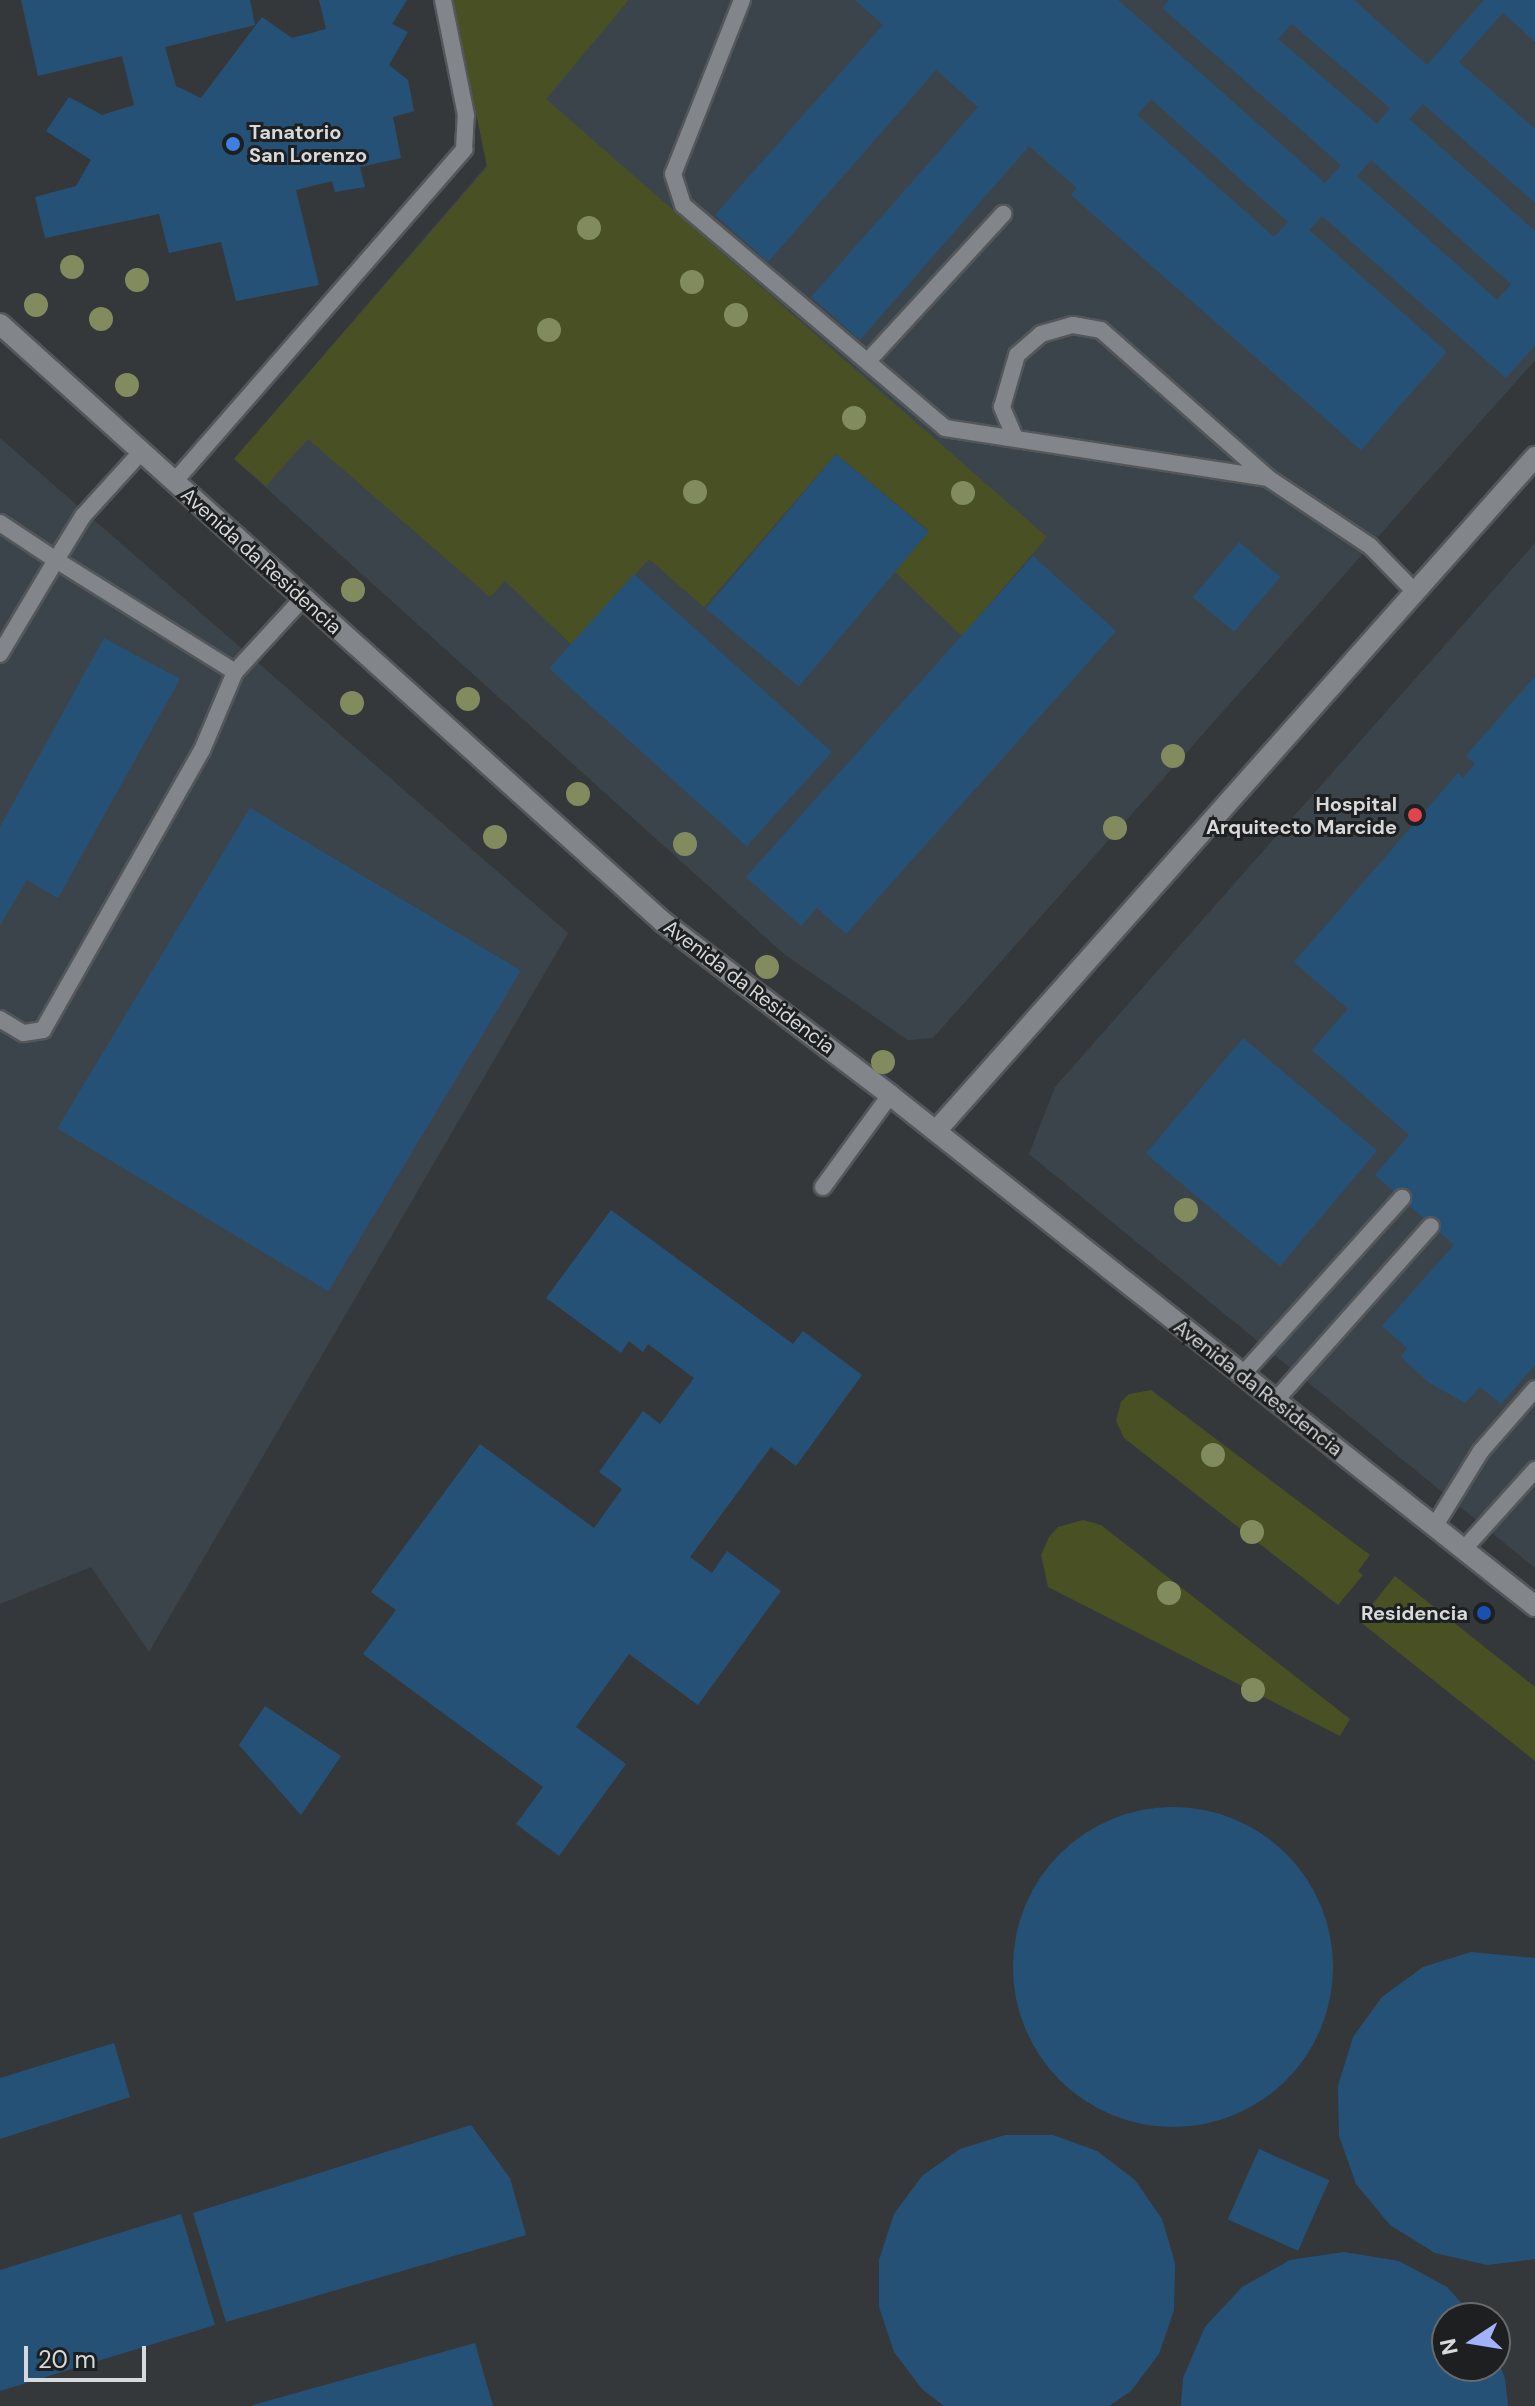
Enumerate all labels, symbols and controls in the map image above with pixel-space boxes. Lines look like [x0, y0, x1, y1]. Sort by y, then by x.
place label: Tanatorio San Lorenzo [249, 120, 367, 167]
marker: Tanatorio San Lorenzo [224, 135, 242, 153]
street label: Avenida da Residencia [176, 483, 346, 639]
place label: Hospital Arquitecto Marcide [1206, 792, 1397, 839]
marker: Hospital Arquitecto Marcide [1404, 804, 1426, 826]
street label: Avenida da Residencia [659, 915, 839, 1059]
street label: Avenida da Residencia [1169, 1315, 1347, 1461]
place label: Residencia [1361, 1601, 1468, 1625]
marker: Residencia [1475, 1604, 1493, 1622]
north arrow [1431, 2302, 1511, 2382]
scale bar [28, 2330, 150, 2380]
text: N [1433, 2336, 1465, 2358]
text: 20 m [38, 2344, 96, 2375]

